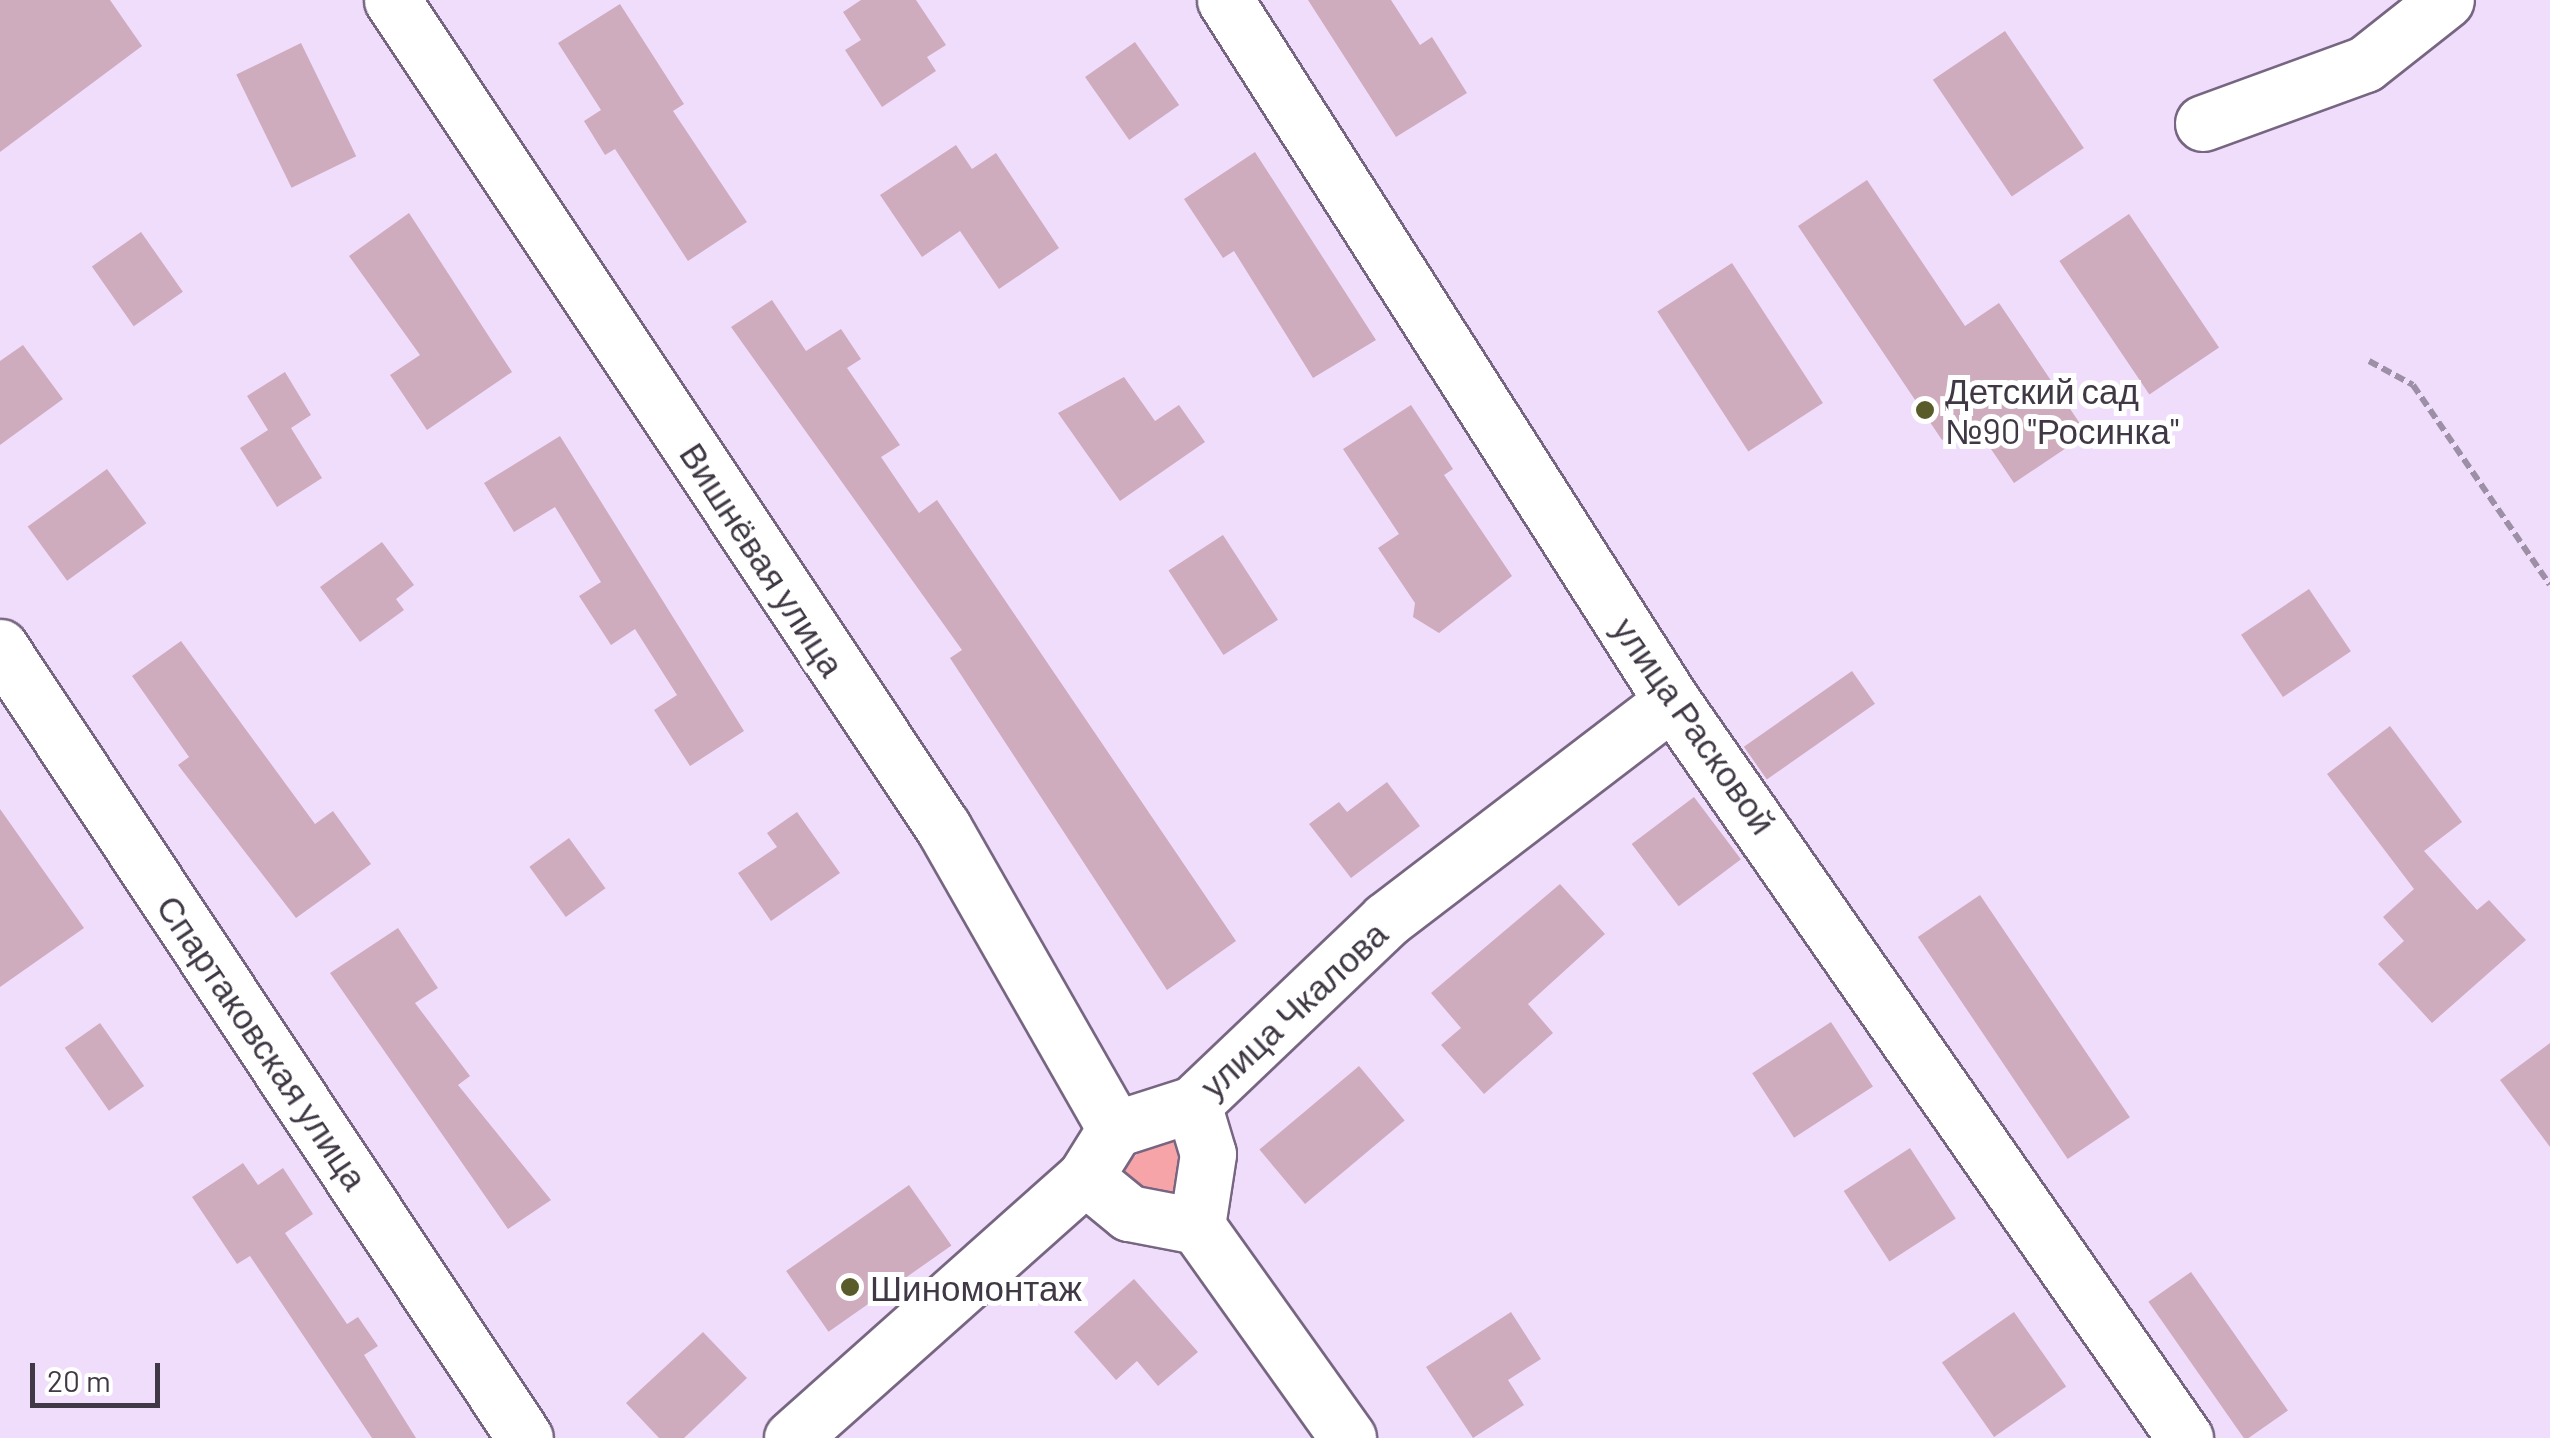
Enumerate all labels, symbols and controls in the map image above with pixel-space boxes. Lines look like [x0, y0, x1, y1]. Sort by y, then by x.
place label: Детский сад №90 "Росинка" [1945, 369, 2179, 451]
marker: Детский сад №90 "Росинка" [1914, 399, 1936, 421]
street label: Вишнёвая улица [672, 435, 854, 683]
street label: улица Расковой [1605, 609, 1785, 841]
street label: Спартаковская улица [149, 887, 377, 1197]
street label: улица Чкалова [1191, 912, 1395, 1106]
place label: Шиномонтаж [870, 1266, 1082, 1308]
marker: Шиномонтаж [839, 1276, 861, 1298]
scale bar [35, 1343, 165, 1405]
text: 20 m [47, 1362, 111, 1398]

